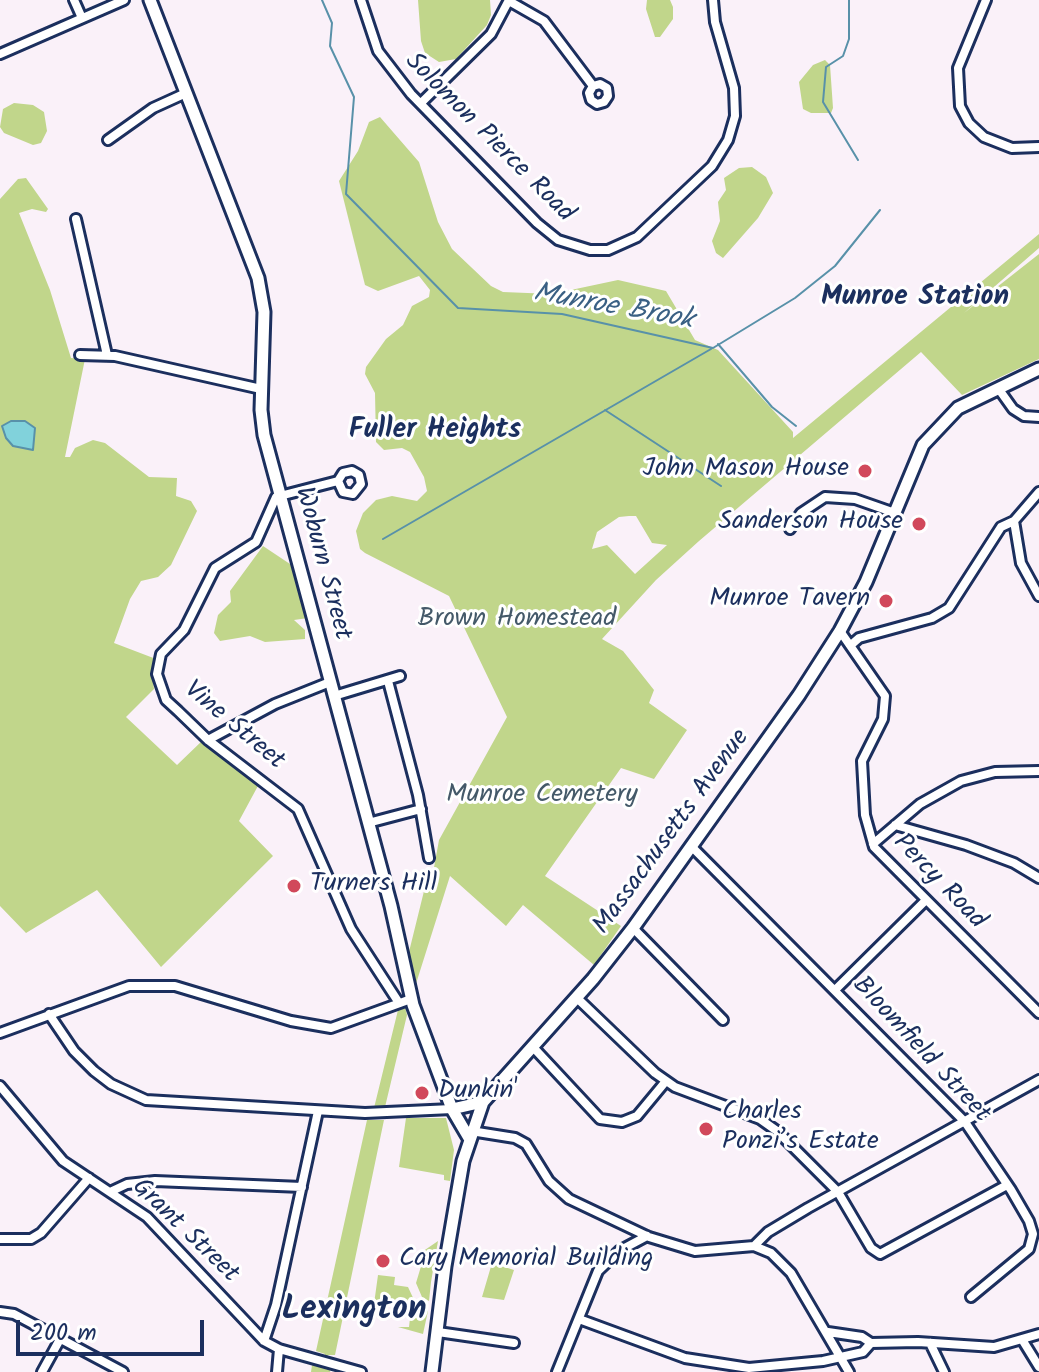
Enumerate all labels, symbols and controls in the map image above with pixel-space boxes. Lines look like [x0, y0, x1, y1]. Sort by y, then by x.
street label: Solomon Pierce Road [397, 48, 579, 230]
water label: Munroe Brook [530, 278, 696, 340]
district label: Munroe Station [821, 282, 1009, 316]
district label: Fuller Heights [349, 415, 521, 449]
place label: John Mason House [643, 455, 849, 487]
marker: John Mason House [856, 462, 874, 480]
street label: Woburn Street [286, 484, 356, 644]
place label: Sanderson House [718, 508, 903, 540]
marker: Sanderson House [910, 515, 928, 533]
place label: Munroe Tavern [709, 585, 870, 617]
marker: Munroe Tavern [877, 592, 895, 610]
park label: Brown Homestead [418, 605, 616, 637]
street label: Vine Street [176, 676, 290, 778]
street label: Massachusetts Avenue [588, 724, 758, 942]
park label: Munroe Cemetery [446, 781, 638, 813]
street label: Percy Road [885, 829, 991, 937]
place label: Turners Hill [310, 870, 437, 902]
marker: Turners Hill [285, 877, 303, 895]
street label: Bloomfield Street [844, 971, 996, 1131]
place label: Dunkin' [438, 1077, 517, 1109]
marker: Dunkin' [413, 1084, 431, 1102]
place label: Charles Ponzi’s Estate [722, 1098, 879, 1160]
marker: Charles Ponzi’s Estate [697, 1120, 715, 1138]
street label: Grant Street [124, 1173, 244, 1291]
place label: Cary Memorial Building [399, 1245, 653, 1277]
marker: Cary Memorial Building [374, 1252, 392, 1270]
district label: Lexington [282, 1292, 426, 1332]
scale bar [20, 1304, 208, 1354]
text: 200 m [30, 1314, 97, 1353]

